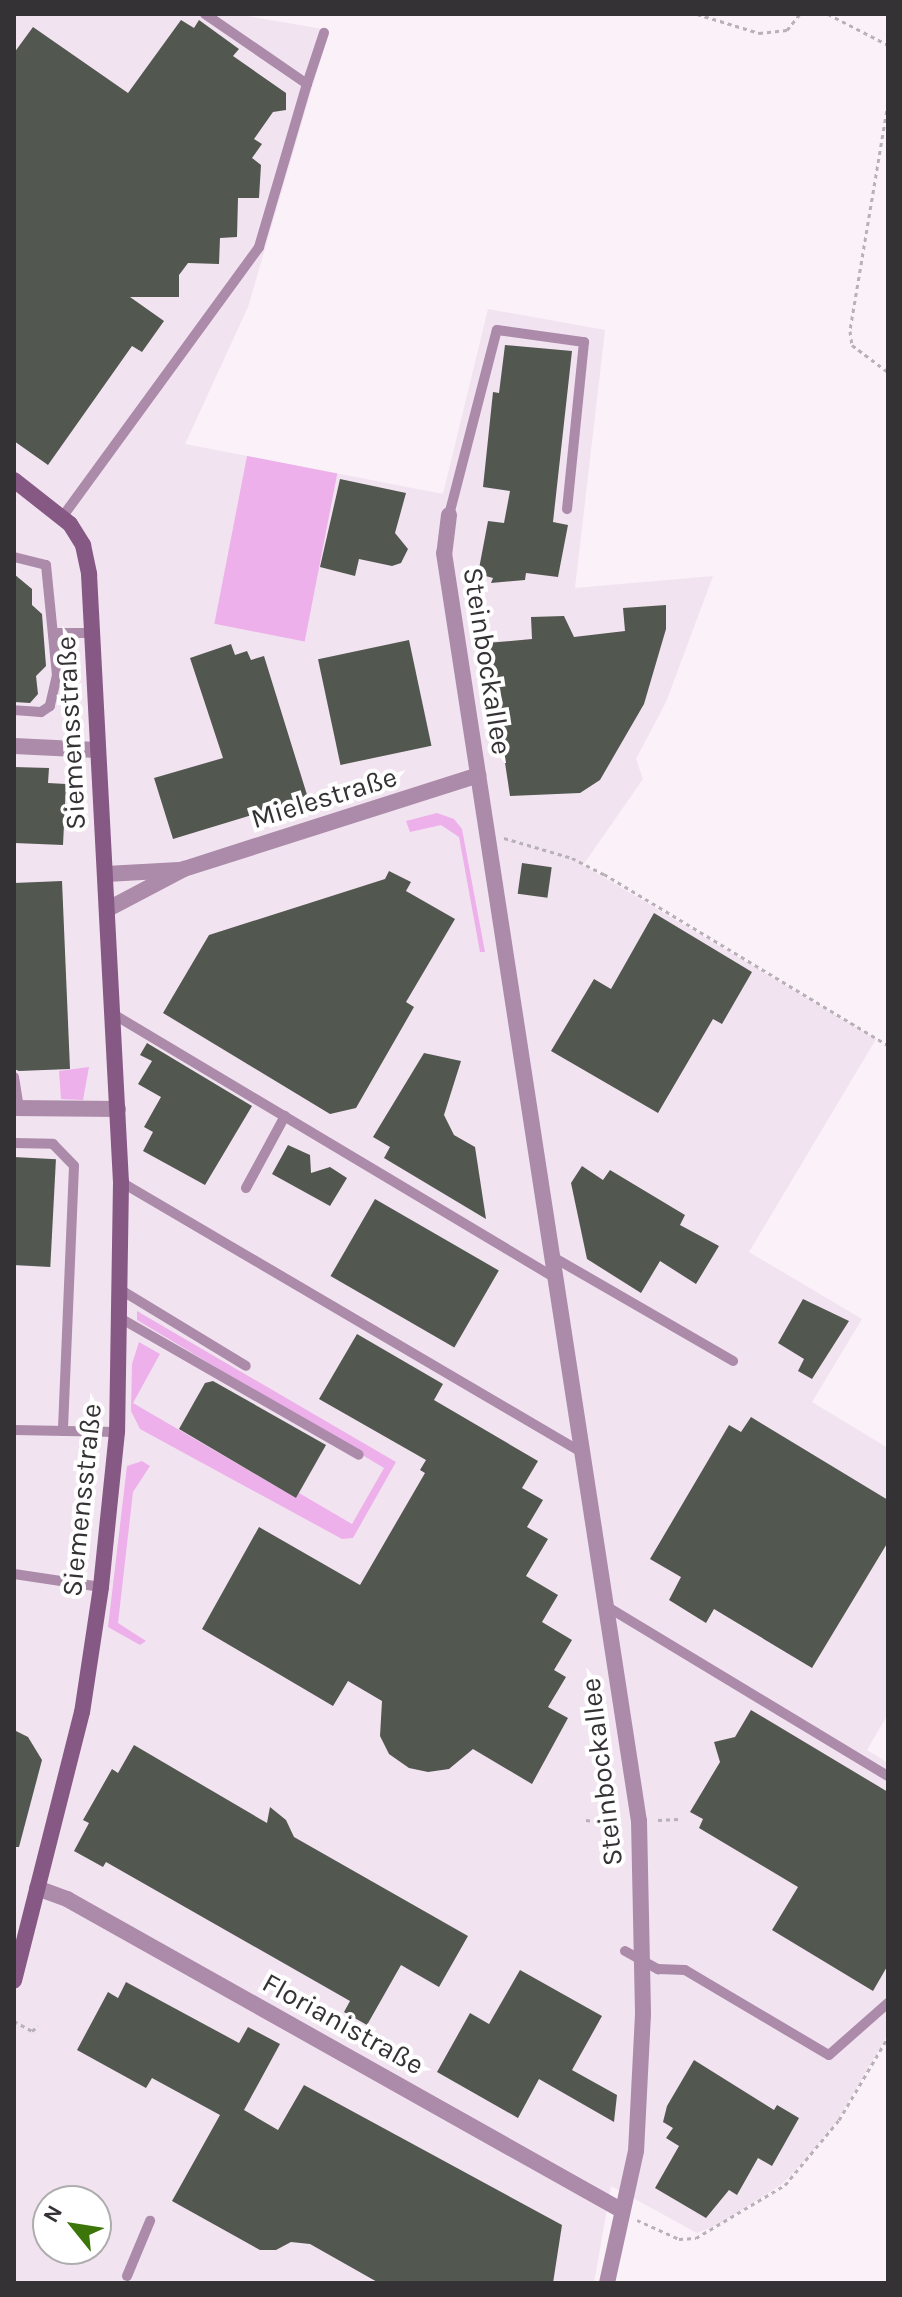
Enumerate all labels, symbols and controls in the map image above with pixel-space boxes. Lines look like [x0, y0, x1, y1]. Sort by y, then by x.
street label: Steinbockallee [456, 565, 518, 757]
street label: Siemensstraße [49, 635, 93, 831]
street label: Mielestraße [247, 760, 401, 836]
street label: Siemensstraße [55, 1402, 109, 1598]
street label: Steinbockallee [574, 1676, 630, 1868]
street label: Florianistraße [256, 1966, 430, 2082]
north arrow [32, 2185, 112, 2265]
text: N [38, 2201, 68, 2227]

